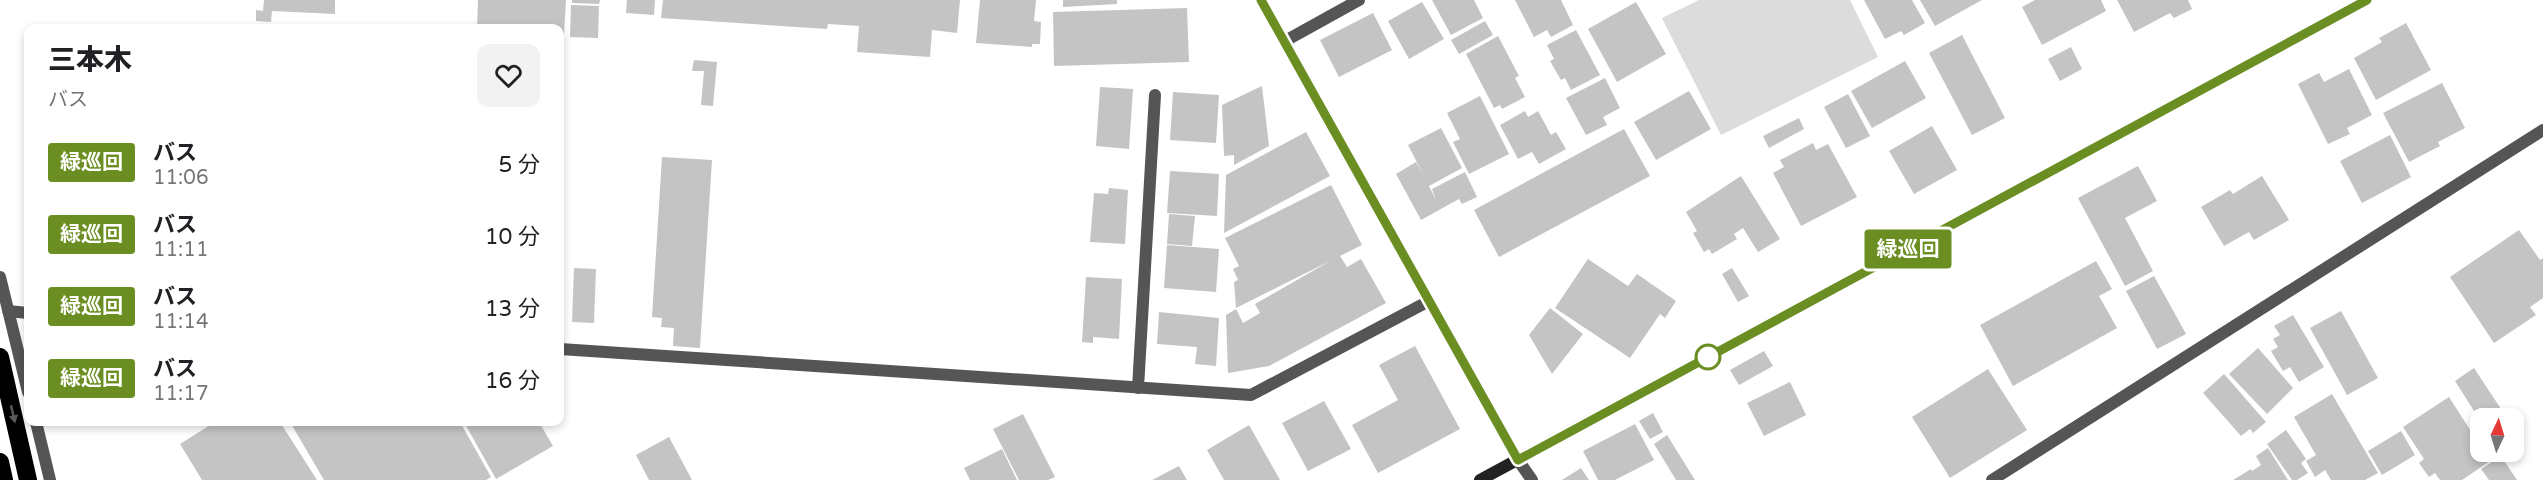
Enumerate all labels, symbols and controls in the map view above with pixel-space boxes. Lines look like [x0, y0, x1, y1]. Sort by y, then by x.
text: 三本木 [48, 43, 132, 77]
button: heart [477, 44, 540, 107]
text: バス [48, 88, 88, 112]
text: バス [153, 140, 197, 166]
text: 緑巡回 [60, 150, 123, 175]
text: 5 分 [498, 152, 540, 178]
text: 11:06 [153, 166, 208, 190]
text: バス [153, 212, 197, 238]
text: 緑巡回 [60, 222, 123, 247]
text: 10 分 [485, 224, 540, 250]
line badge: 緑巡回 [1874, 230, 1942, 268]
text: 緑巡回 [1877, 237, 1940, 262]
text: 11:11 [153, 238, 208, 262]
text: バス [153, 284, 197, 310]
text: 緑巡回 [60, 294, 123, 319]
text: 13 分 [485, 296, 540, 322]
text: 11:14 [153, 310, 208, 334]
unlabelled marker [1695, 344, 1721, 370]
text: バス [153, 356, 197, 382]
text: 緑巡回 [60, 366, 123, 391]
text: 16 分 [485, 368, 540, 394]
text: 11:17 [153, 382, 208, 406]
one-way arrow [9, 404, 18, 423]
north arrow [2470, 408, 2524, 462]
map controls [2470, 408, 2524, 462]

